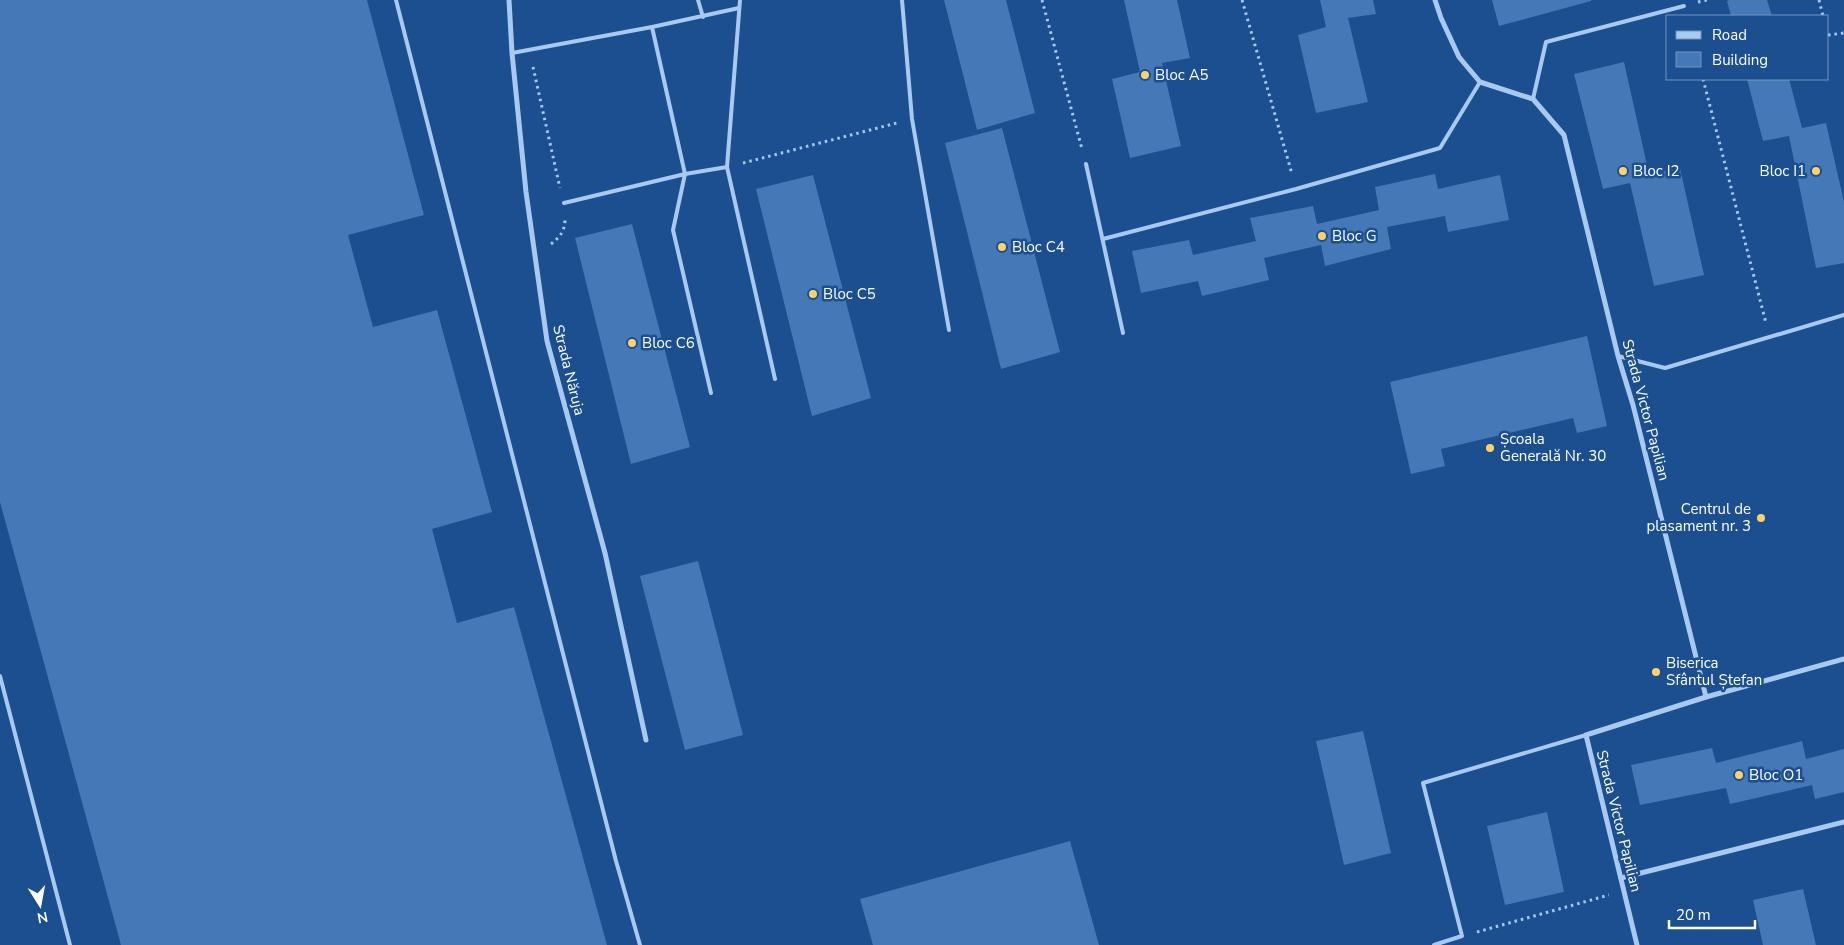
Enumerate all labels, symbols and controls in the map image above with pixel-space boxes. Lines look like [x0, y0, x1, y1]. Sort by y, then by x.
legend [1666, 15, 1829, 80]
text: Road [1712, 25, 1747, 45]
text: Building [1712, 50, 1768, 70]
place label: Bloc A5 [1155, 65, 1209, 85]
marker: Bloc A5 [1139, 69, 1151, 81]
place label: Bloc I2 [1633, 161, 1680, 181]
place label: Bloc I1 [1760, 161, 1806, 181]
marker: Bloc I2 [1617, 165, 1629, 177]
marker: Bloc I1 [1810, 165, 1822, 177]
place label: Bloc G [1332, 226, 1377, 246]
marker: Bloc G [1316, 230, 1328, 242]
place label: Bloc C4 [1012, 237, 1065, 257]
marker: Bloc C4 [996, 241, 1008, 253]
place label: Bloc C5 [823, 284, 876, 304]
marker: Bloc C5 [807, 288, 819, 300]
street label: Strada Năruja [548, 323, 590, 417]
place label: Bloc C6 [642, 333, 695, 353]
marker: Bloc C6 [626, 337, 638, 349]
street label: Strada Victor Papilian [1618, 337, 1674, 483]
place label: Școala Generală Nr. 30 [1500, 429, 1606, 466]
marker: Școala Generală Nr. 30 [1484, 442, 1496, 454]
place label: Centrul de plasament nr. 3 [1646, 499, 1751, 536]
marker: Centrul de plasament nr. 3 [1755, 512, 1767, 524]
place label: Biserica Sfântul Ștefan [1666, 653, 1762, 690]
marker: Biserica Sfântul Ștefan [1650, 666, 1662, 678]
street label: Strada Victor Papilian [1592, 748, 1646, 894]
place label: Bloc O1 [1749, 765, 1803, 785]
marker: Bloc O1 [1733, 769, 1745, 781]
north arrow [15, 880, 65, 930]
scale bar [1669, 898, 1755, 930]
text: 20 m [1676, 905, 1711, 925]
text: N [35, 907, 49, 928]

